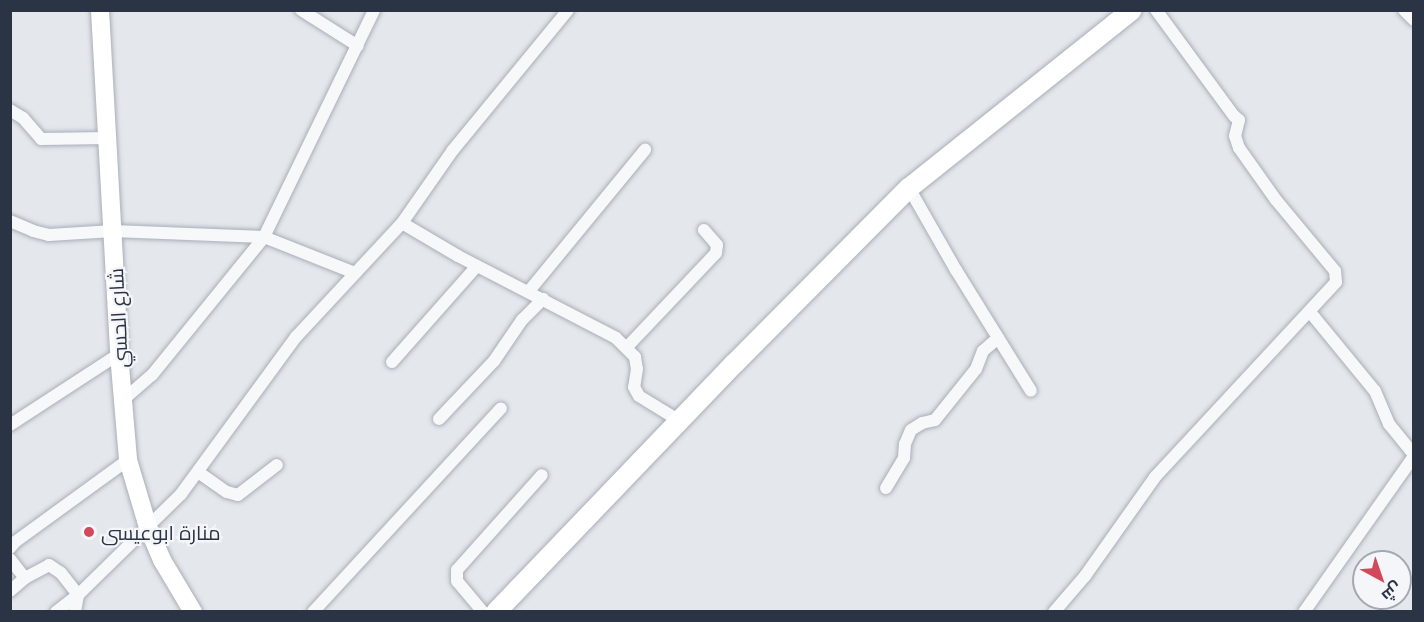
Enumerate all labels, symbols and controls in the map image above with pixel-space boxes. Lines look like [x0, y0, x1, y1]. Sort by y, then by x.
street label: شارع الحسي [103, 268, 133, 368]
place label: منارة ابوعيسى [101, 520, 221, 544]
marker: منارة ابوعيسى [82, 525, 96, 539]
north arrow [1352, 550, 1412, 610]
text: ش [1377, 577, 1407, 607]

